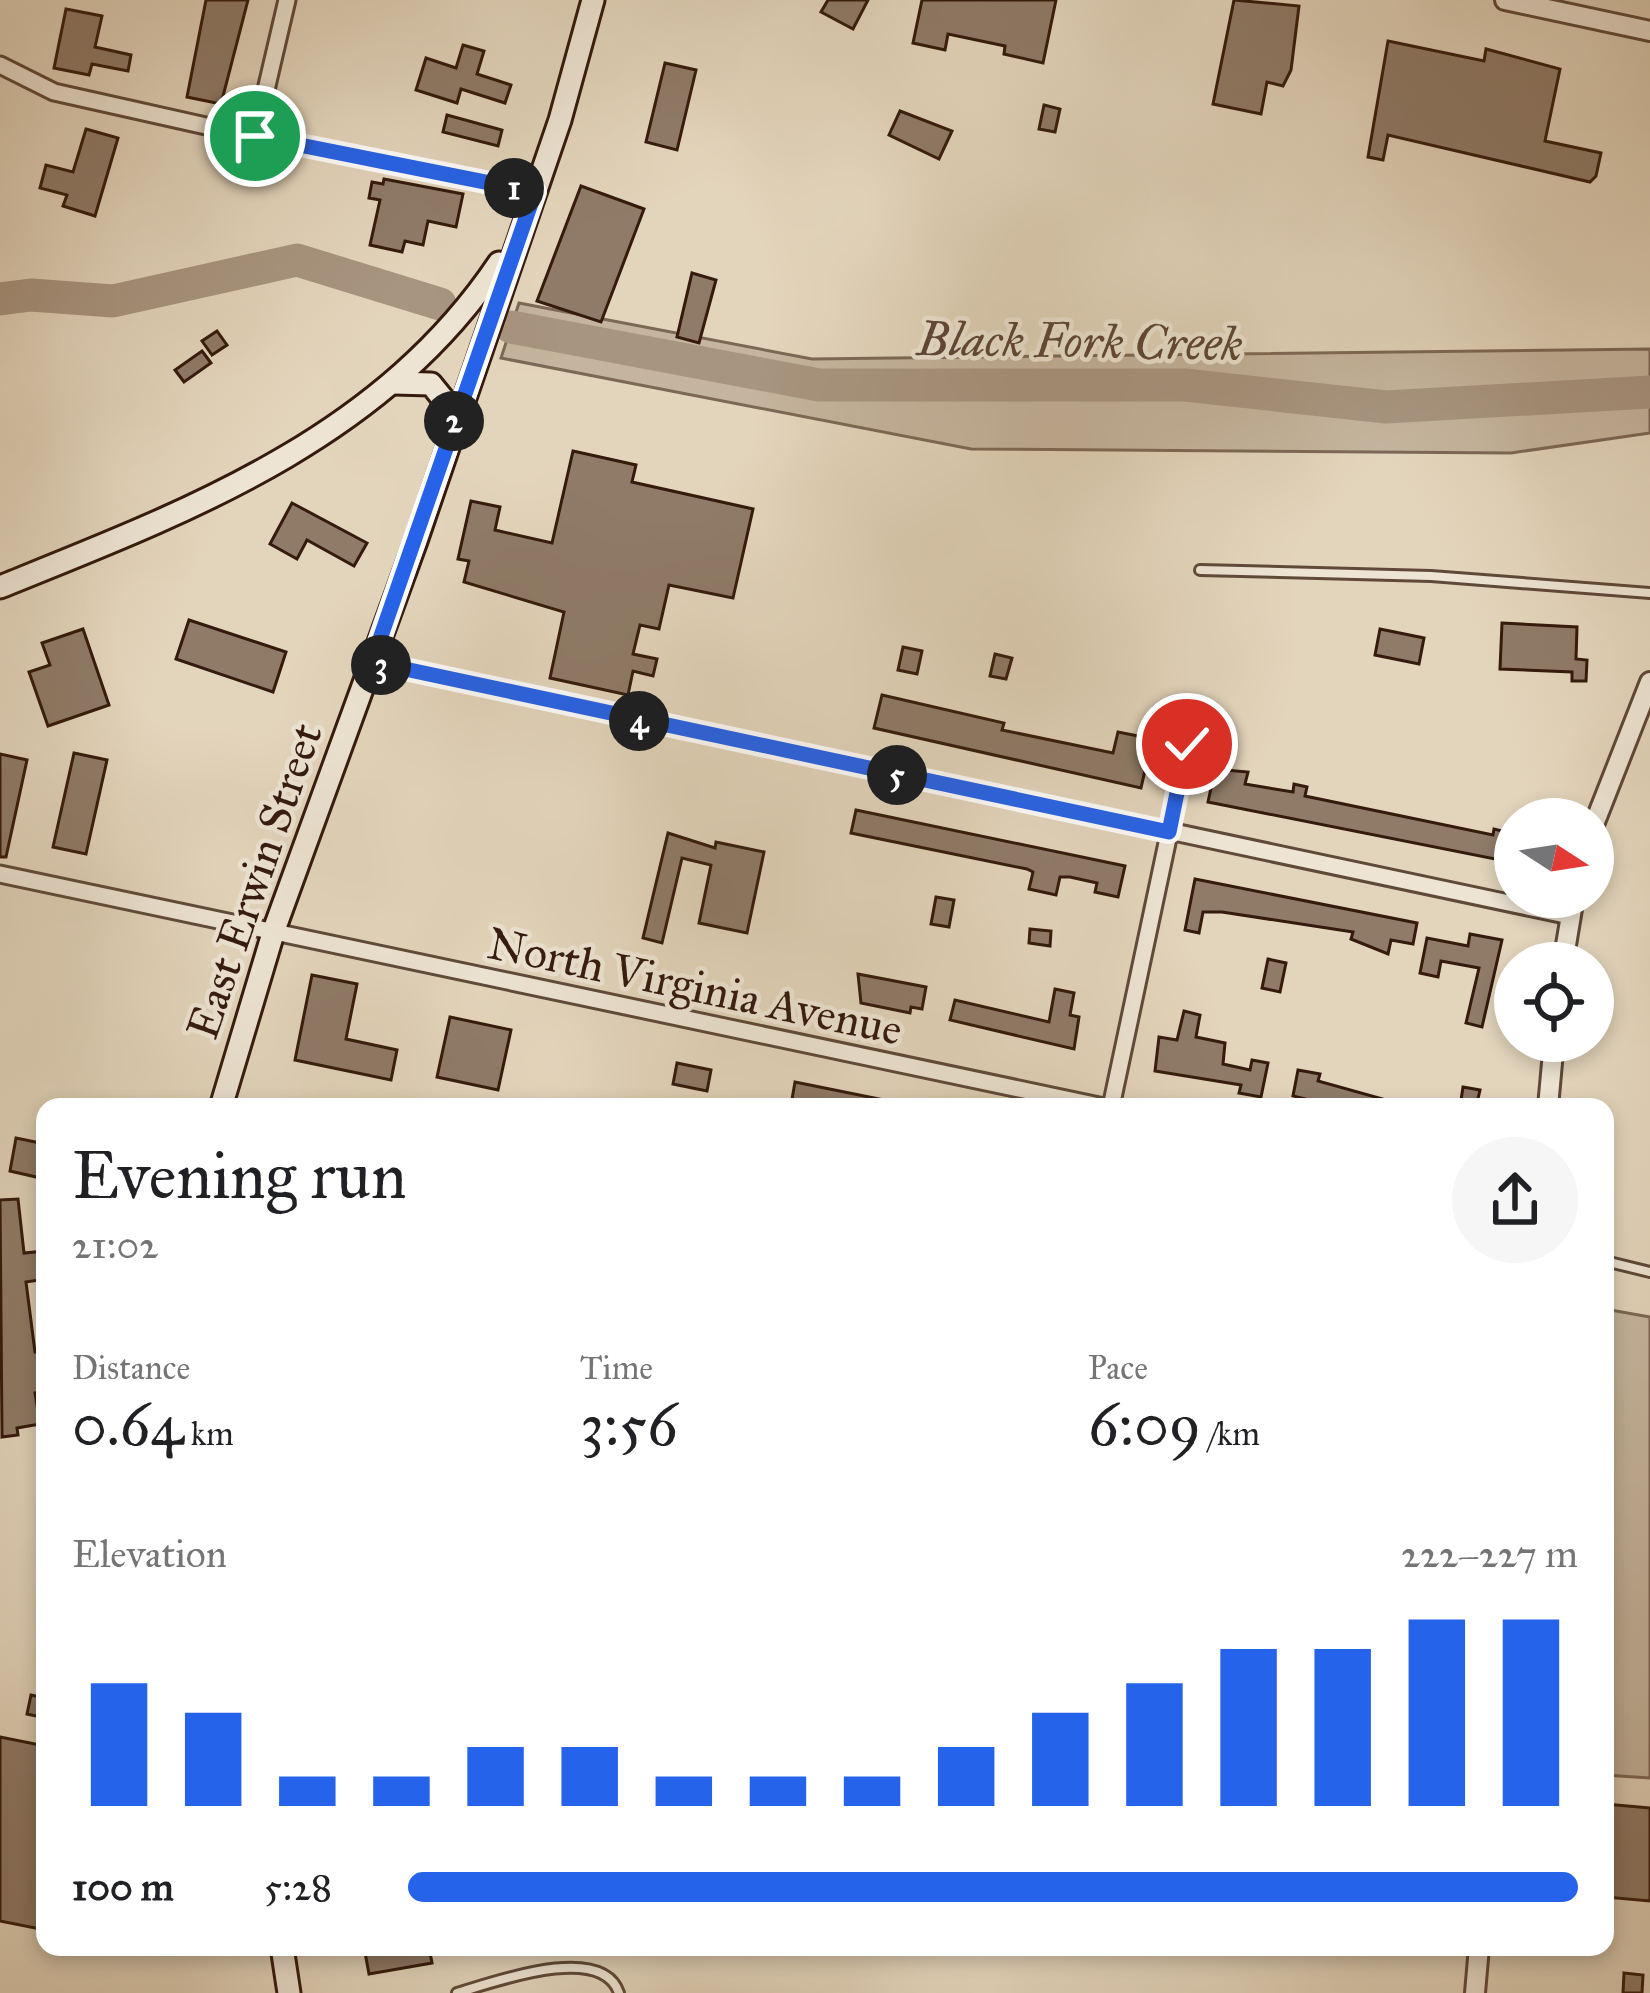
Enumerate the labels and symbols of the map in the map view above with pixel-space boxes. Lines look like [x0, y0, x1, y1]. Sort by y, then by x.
pin [204, 85, 306, 187]
pin: 1 [484, 158, 544, 218]
water label: Black Fork Creek [915, 309, 1243, 373]
pin: 2 [424, 391, 484, 451]
pin: 3 [351, 635, 411, 695]
pin: 4 [609, 691, 669, 751]
pin [1136, 693, 1238, 795]
street label: East Erwin Street [174, 716, 334, 1046]
pin: 5 [867, 745, 927, 805]
north arrow [1494, 798, 1614, 918]
street label: North Virginia Avenue [483, 915, 907, 1057]

